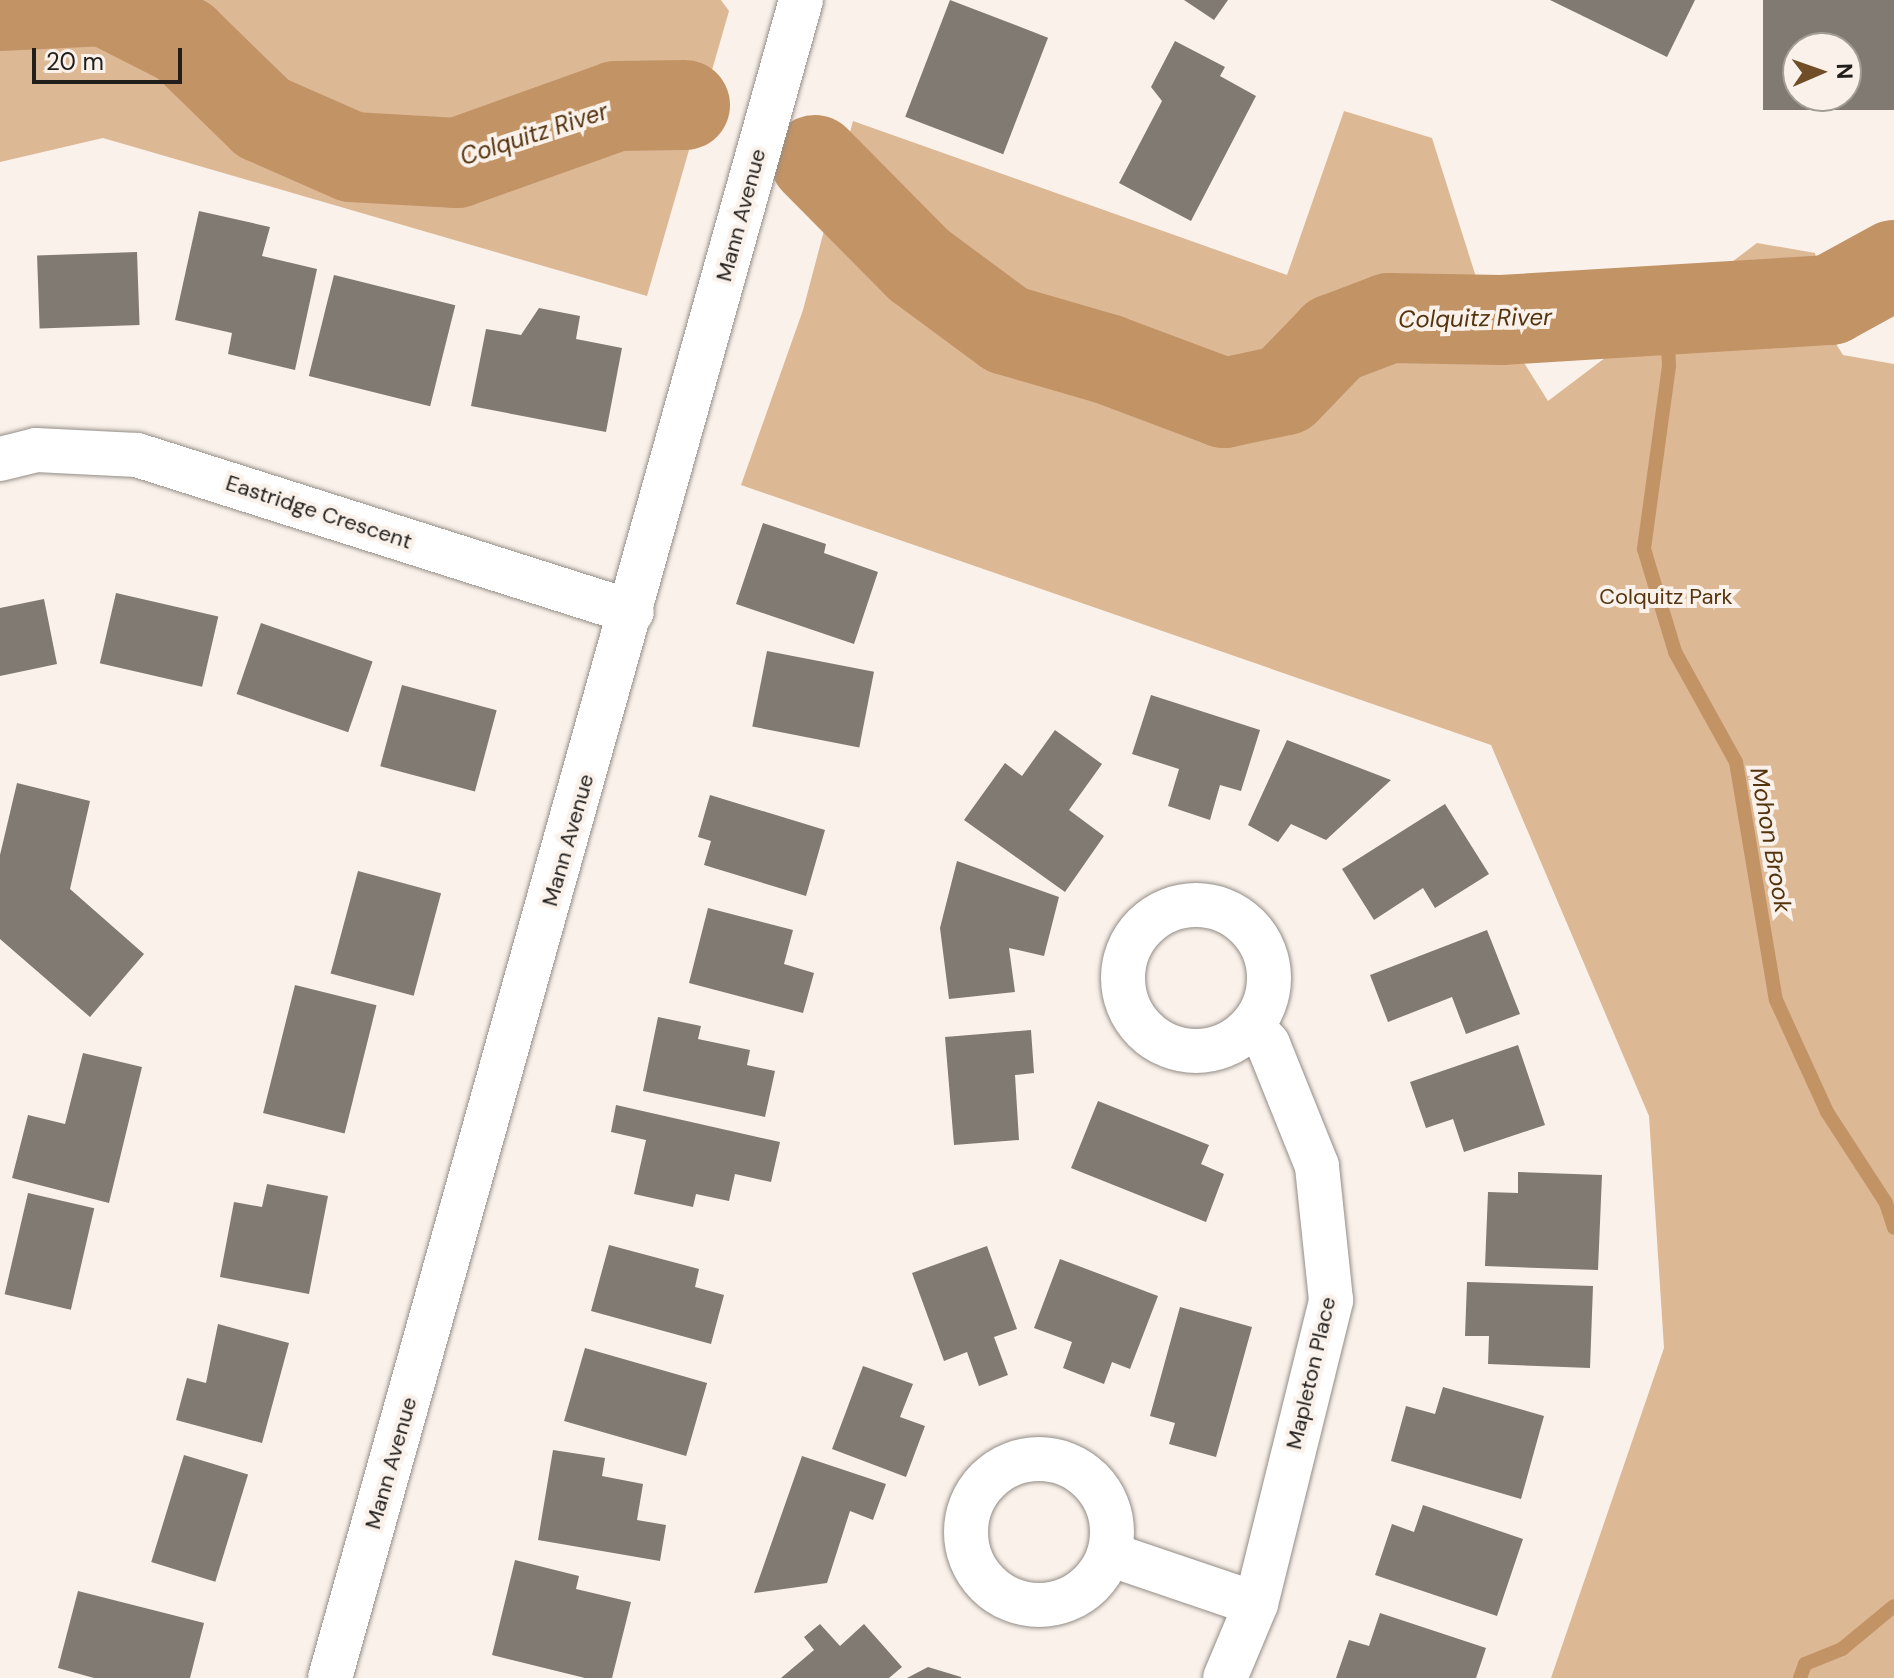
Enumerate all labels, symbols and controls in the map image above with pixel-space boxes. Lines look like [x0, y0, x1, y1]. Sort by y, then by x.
scale bar [36, 32, 186, 82]
north arrow [1782, 32, 1862, 112]
text: 20 m [46, 46, 104, 77]
text: N [1830, 63, 1859, 80]
water label: Colquitz River [456, 97, 612, 171]
street label: Mann Avenue [711, 146, 771, 284]
water label: Colquitz River [1398, 302, 1552, 334]
street label: Eastridge Crescent [223, 469, 415, 555]
park label: Colquitz Park [1599, 584, 1733, 610]
water label: Mohon Brook [1744, 765, 1798, 915]
street label: Mann Avenue [537, 771, 599, 909]
street label: Mapleton Place [1281, 1294, 1341, 1452]
street label: Mann Avenue [360, 1394, 422, 1532]

